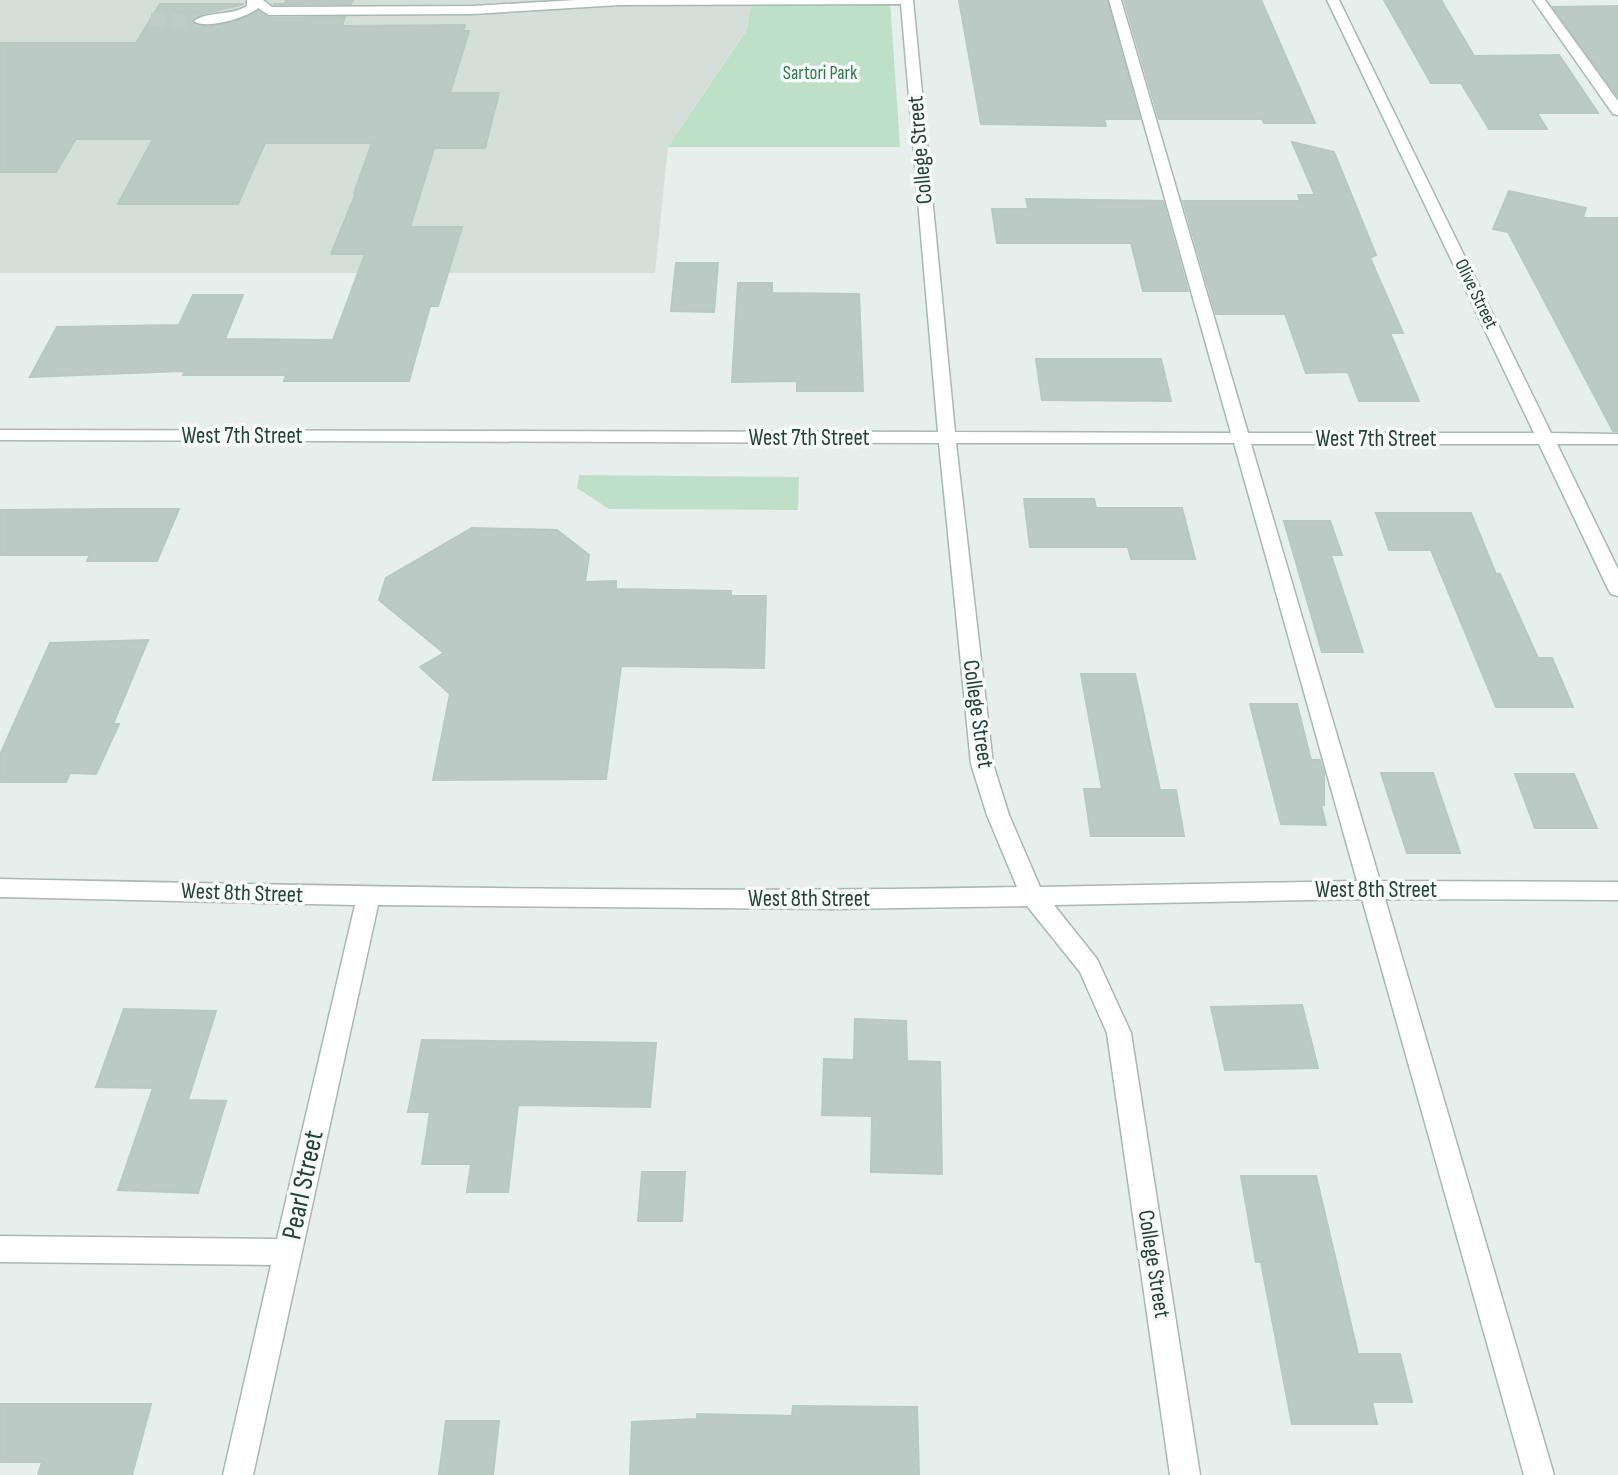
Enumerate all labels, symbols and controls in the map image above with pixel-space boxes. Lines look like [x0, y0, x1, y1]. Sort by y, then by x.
park label: Sartori Park [783, 62, 858, 85]
street label: College Street [901, 95, 939, 205]
street label: Olive Street [1449, 255, 1503, 333]
street label: West 7th Street [181, 422, 303, 450]
street label: West 7th Street [748, 424, 870, 452]
street label: West 7th Street [1315, 425, 1437, 453]
street label: College Street [957, 658, 999, 770]
street label: West 8th Street [1315, 876, 1437, 904]
street label: West 8th Street [181, 877, 303, 909]
street label: West 8th Street [748, 885, 870, 913]
street label: Pearl Street [275, 1127, 331, 1243]
street label: College Street [1132, 1208, 1176, 1320]

